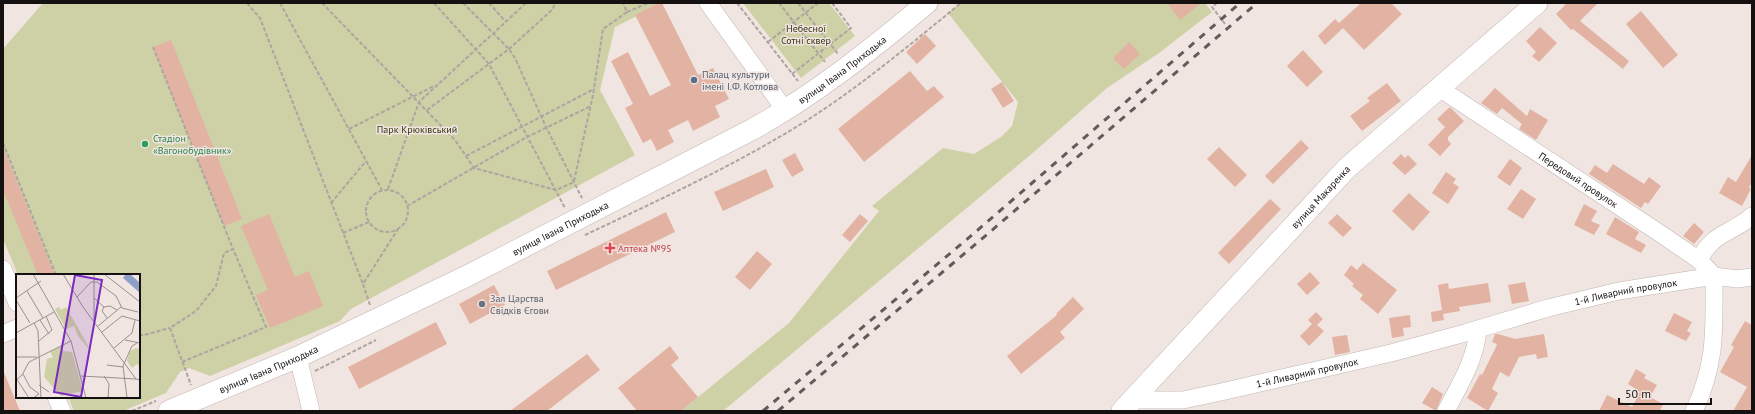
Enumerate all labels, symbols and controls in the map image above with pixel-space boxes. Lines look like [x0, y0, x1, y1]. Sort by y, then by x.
park label: Небесної Сотні сквер [781, 22, 831, 47]
street label: вулиця Івана Приходька [796, 33, 889, 106]
place label: Палац культури імені І.Ф. Котлова [702, 68, 778, 93]
marker: Палац культури імені І.Ф. Котлова [689, 75, 699, 85]
park label: Парк Крюківський [377, 123, 457, 136]
place label: Стадіон «Вагонобудівник» [153, 132, 232, 157]
marker: Стадіон «Вагонобудівник» [140, 139, 150, 149]
street label: Передовий провулок [1536, 149, 1621, 211]
street label: вулиця Макаренка [1288, 162, 1353, 231]
street label: вулиця Івана Приходька [510, 198, 610, 258]
place label: Аптека №95 [618, 242, 672, 255]
marker: Аптека №95 [605, 243, 615, 253]
inset map [16, 274, 140, 398]
street label: 1-й Ливарний провулок [1573, 275, 1678, 308]
place label: Зал Царства Свідків Єгови [490, 292, 549, 317]
marker: Зал Царства Свідків Єгови [477, 299, 487, 309]
street label: вулиця Івана Приходька [217, 342, 320, 396]
street label: 1-й Ливарний провулок [1255, 354, 1359, 390]
scale bar [1619, 380, 1711, 406]
text: 50 m [1625, 386, 1651, 401]

